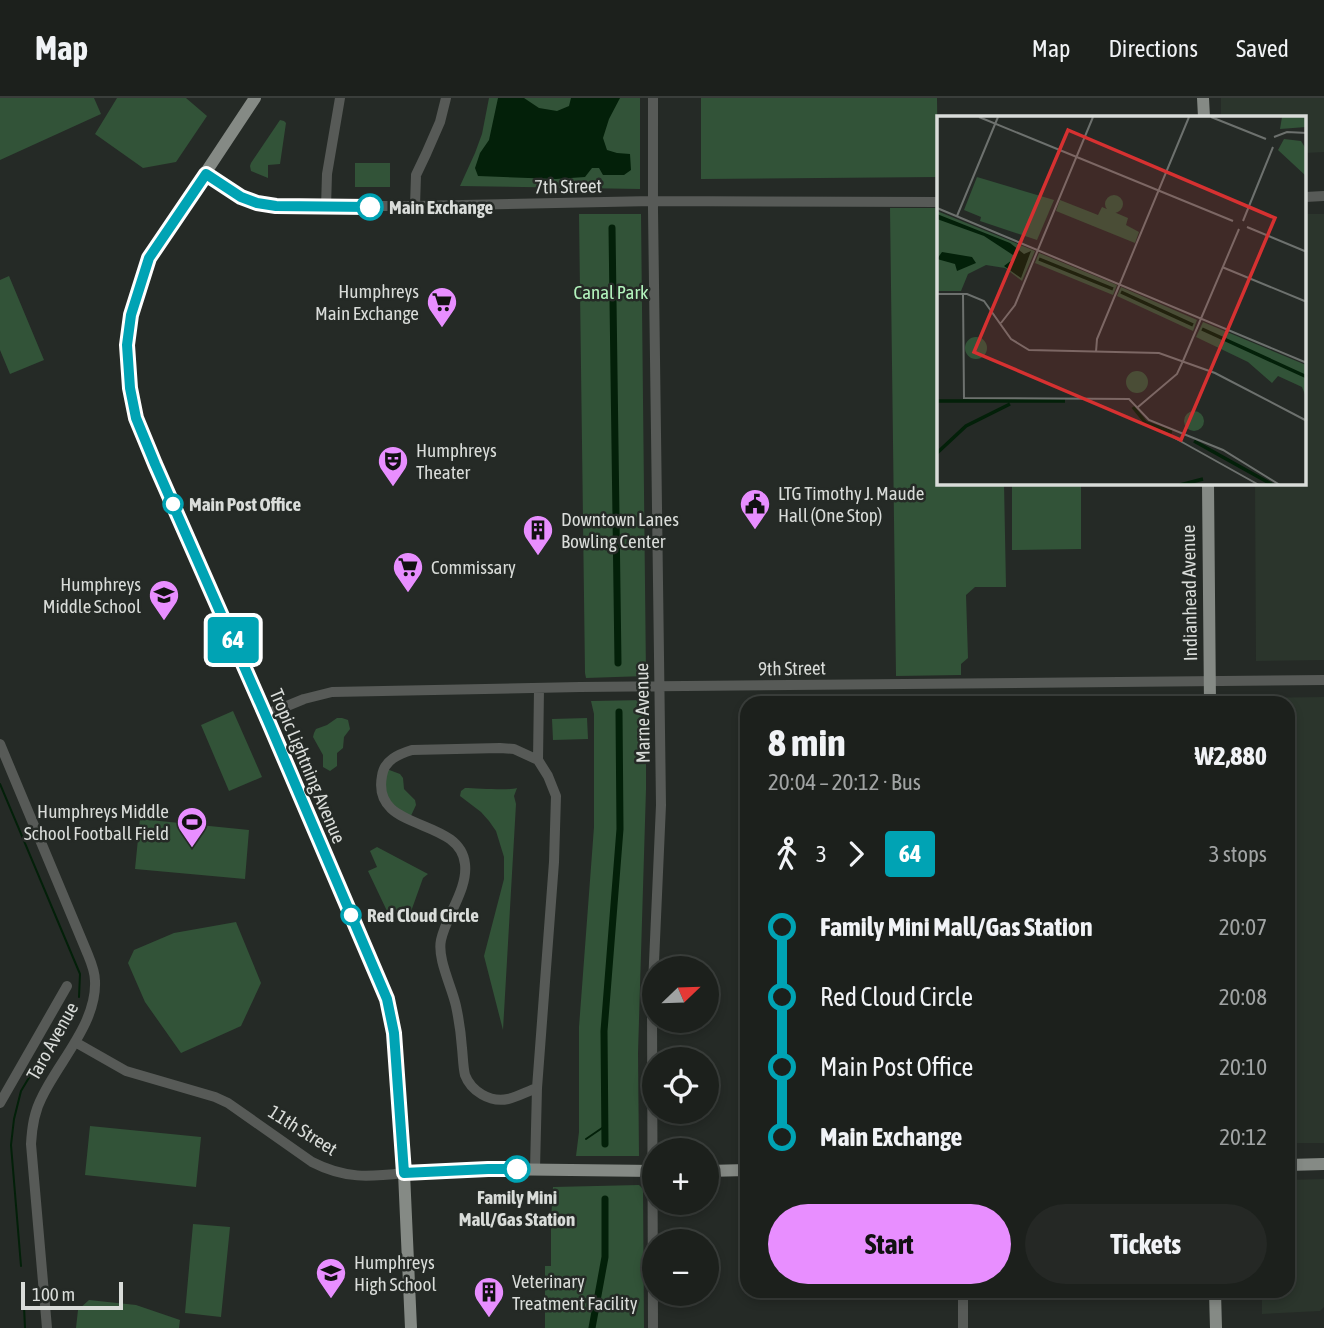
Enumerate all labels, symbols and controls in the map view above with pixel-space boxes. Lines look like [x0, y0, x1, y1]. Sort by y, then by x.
text: Map [35, 29, 88, 67]
text: Map [1032, 35, 1070, 62]
text: Directions [1108, 35, 1198, 62]
text: Saved [1236, 35, 1289, 62]
inset map [937, 116, 1306, 485]
street label: 7th Street [534, 174, 602, 198]
marker: Main Exchange [357, 194, 383, 220]
place label: Main Exchange [389, 196, 493, 218]
place label: Humphreys Main Exchange [315, 280, 419, 324]
park label: Canal Park [574, 281, 649, 303]
supermarket icon: Humphreys Main Exchange [425, 285, 459, 329]
place label: Humphreys Theater [416, 439, 497, 483]
theatre icon: Humphreys Theater [376, 444, 410, 488]
place label: LTG Timothy J. Maude Hall (One Stop) [778, 482, 924, 526]
public building icon: LTG Timothy J. Maude Hall (One Stop) [738, 487, 772, 531]
place label: Main Post Office [189, 493, 301, 515]
marker: Main Post Office [163, 494, 183, 514]
place label: Downtown Lanes Bowling Center [561, 508, 679, 552]
building icon: Downtown Lanes Bowling Center [521, 513, 555, 557]
street label: Indianhead Avenue [1177, 525, 1201, 661]
supermarket icon: Commissary [391, 550, 425, 594]
place label: Commissary [431, 556, 516, 578]
place label: Humphreys Middle School [43, 573, 141, 617]
school or university icon: Humphreys Middle School [147, 578, 181, 622]
line badge: 64 [202, 617, 264, 663]
text: 64 [222, 626, 244, 653]
street label: 9th Street [758, 656, 826, 680]
street label: Marne Avenue [630, 663, 654, 763]
street label: Tropic Lightning Avenue [266, 686, 350, 846]
text: 8 min [768, 721, 846, 764]
text: ₩2,880 [1195, 741, 1267, 771]
text: 20:04 – 20:12 · Bus [768, 769, 921, 795]
place label: Humphreys Middle School Football Field [24, 800, 169, 844]
sports icon: Humphreys Middle School Football Field [175, 805, 209, 849]
icon: walk [768, 835, 806, 873]
icon: forward [837, 835, 875, 873]
text: 64 [899, 840, 921, 867]
text: 3 [816, 841, 827, 867]
text: 3 stops [1209, 841, 1267, 867]
place label: Red Cloud Circle [367, 904, 479, 926]
marker: Red Cloud Circle [341, 905, 361, 925]
text: Family Mini Mall/Gas Station [820, 912, 1093, 942]
text: 20:07 [1219, 914, 1267, 940]
north arrow [642, 956, 719, 1032]
map controls [642, 956, 719, 1306]
text: Red Cloud Circle [820, 982, 973, 1012]
text: 20:08 [1219, 984, 1267, 1010]
street label: Taro Avenue [22, 998, 82, 1084]
button: locate [642, 1047, 719, 1124]
text: Main Post Office [820, 1052, 973, 1082]
text: 20:10 [1219, 1054, 1267, 1080]
street label: 11th Street [265, 1100, 341, 1160]
text: Main Exchange [820, 1122, 962, 1152]
text: 20:12 [1219, 1124, 1267, 1150]
button: + [642, 1138, 719, 1215]
marker: Family Mini Mall/Gas Station [504, 1156, 530, 1182]
place label: Family Mini Mall/Gas Station [459, 1186, 575, 1230]
button: Start [768, 1204, 1011, 1284]
button: Tickets [1025, 1204, 1267, 1284]
button: − [642, 1229, 719, 1306]
place label: Humphreys High School [354, 1251, 437, 1295]
school or university icon: Humphreys High School [314, 1256, 348, 1300]
place label: Veterinary Treatment Facility [512, 1270, 638, 1314]
building icon: Veterinary Treatment Facility [472, 1275, 506, 1319]
scale bar [21, 1279, 122, 1311]
text: 100 m [32, 1283, 75, 1305]

